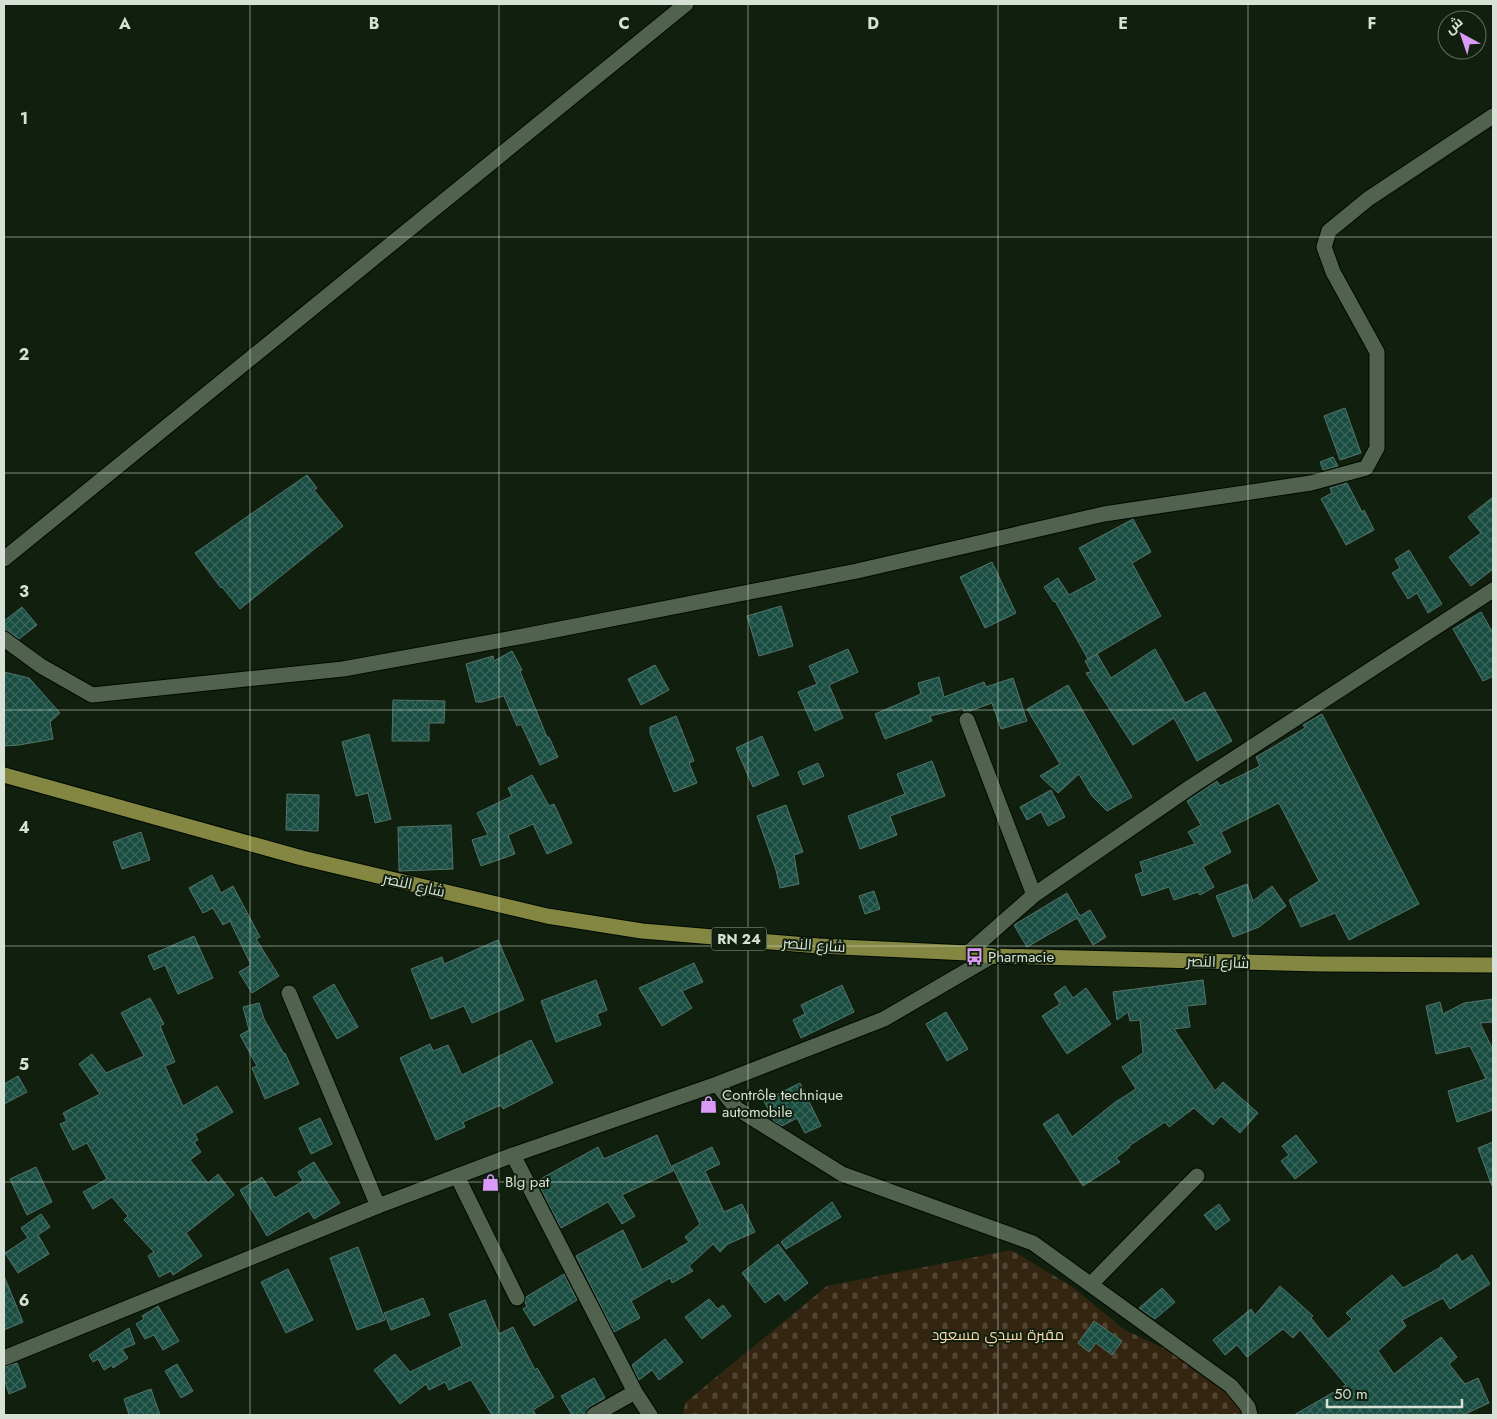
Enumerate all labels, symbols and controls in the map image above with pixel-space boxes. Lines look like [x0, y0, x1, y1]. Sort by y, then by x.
north arrow [1437, 10, 1487, 60]
text: A [118, 12, 131, 35]
text: B [369, 12, 379, 35]
text: C [618, 12, 630, 35]
text: D [867, 12, 879, 35]
text: E [1118, 12, 1128, 35]
text: F [1368, 12, 1376, 35]
text: ش [1440, 12, 1467, 38]
text: 1 [20, 107, 28, 130]
text: 2 [19, 343, 29, 366]
text: 3 [19, 580, 29, 603]
text: 4 [18, 816, 30, 839]
street label: شارع النصر [380, 867, 447, 903]
road number: RN 24 [712, 928, 766, 951]
street label: شارع النصر [781, 932, 846, 958]
place label: Pharmacie [988, 946, 1054, 968]
bus stop icon: Pharmacie [964, 947, 984, 967]
street label: شارع النصر [1185, 950, 1250, 974]
text: 5 [19, 1053, 29, 1076]
place label: Contrôle technique automobile [722, 1084, 843, 1123]
shop icon: Contrôle technique automobile [698, 1094, 718, 1114]
place label: Blg pat [505, 1171, 550, 1193]
shop icon: Blg pat [481, 1172, 501, 1192]
text: 6 [19, 1289, 29, 1312]
park label: مقبرة سيدي مسعود [932, 1324, 1064, 1347]
scale bar [1327, 1376, 1462, 1408]
text: 50 m [1334, 1383, 1368, 1405]

